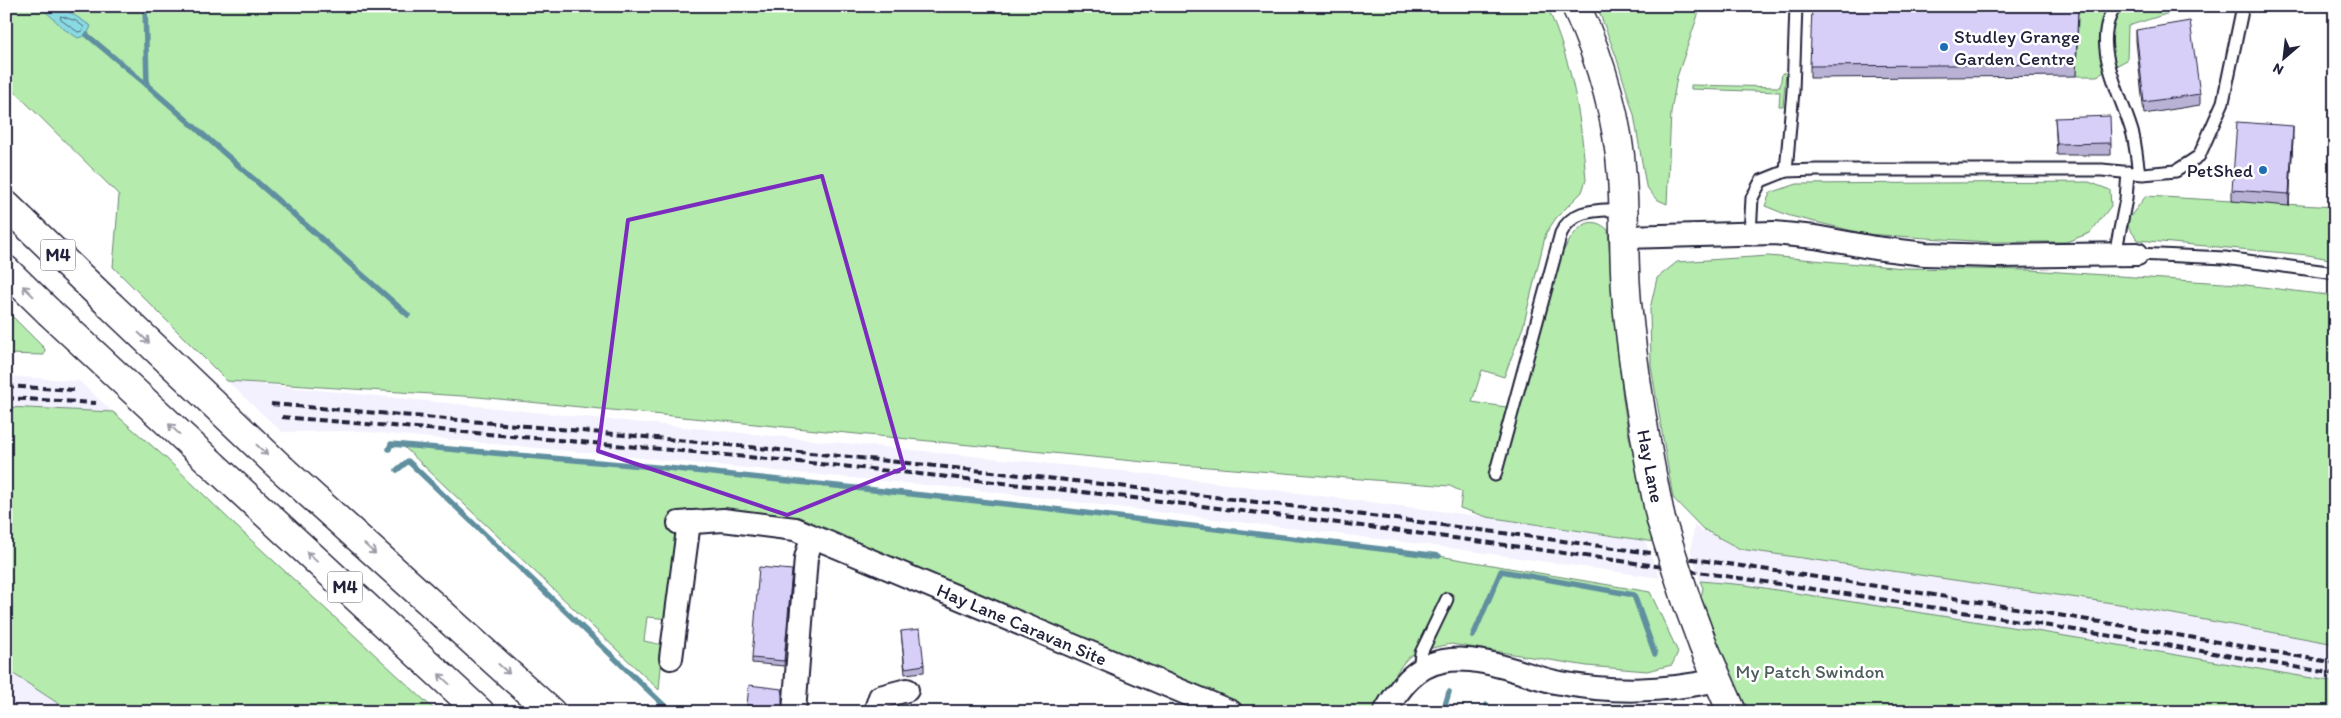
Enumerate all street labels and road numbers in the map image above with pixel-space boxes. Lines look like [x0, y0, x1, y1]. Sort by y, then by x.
road number: M4 [40, 240, 76, 270]
street label: Hay Lane [1632, 427, 1669, 505]
road number: M4 [328, 572, 362, 602]
street label: Hay Lane Caravan Site [933, 578, 1110, 671]

